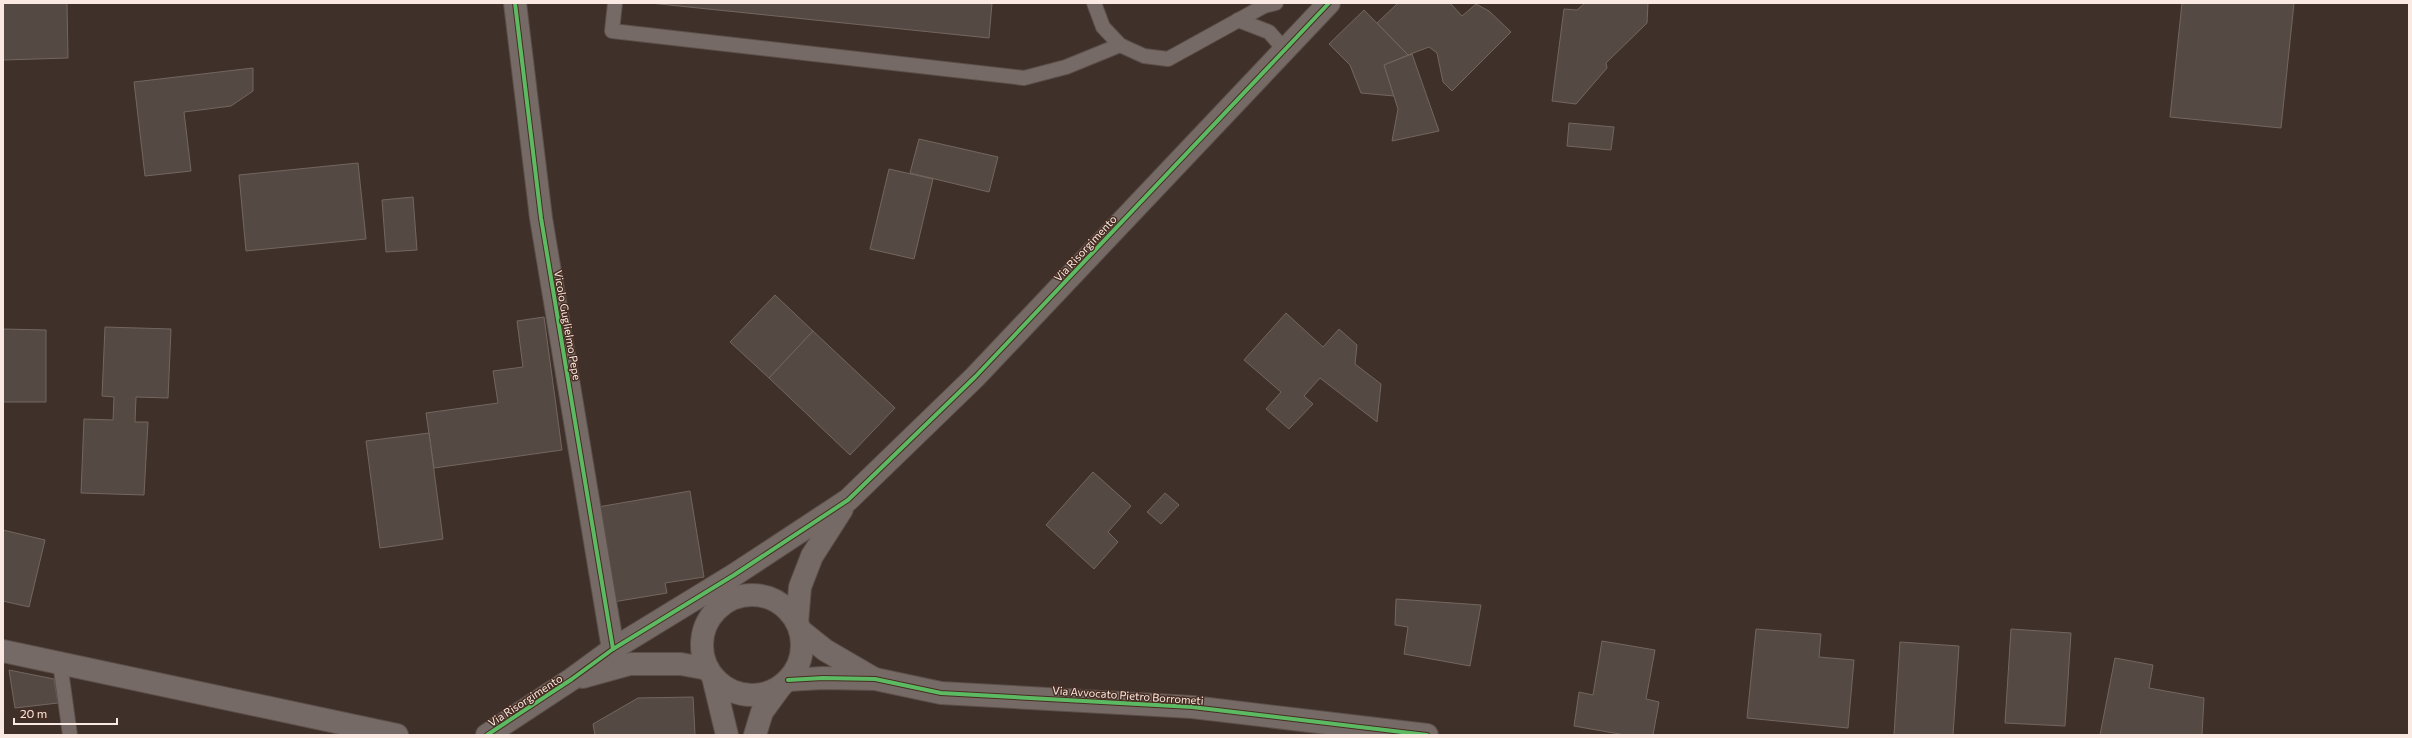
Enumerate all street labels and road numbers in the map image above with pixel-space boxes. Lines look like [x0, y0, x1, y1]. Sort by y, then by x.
street label: Via Risorgimento [1051, 212, 1119, 284]
street label: Vicolo Guglielmo Pepe [552, 269, 584, 381]
street label: Via Risorgimento [485, 671, 565, 729]
street label: Via Avvocato Pietro Borrometi [1052, 683, 1204, 707]

